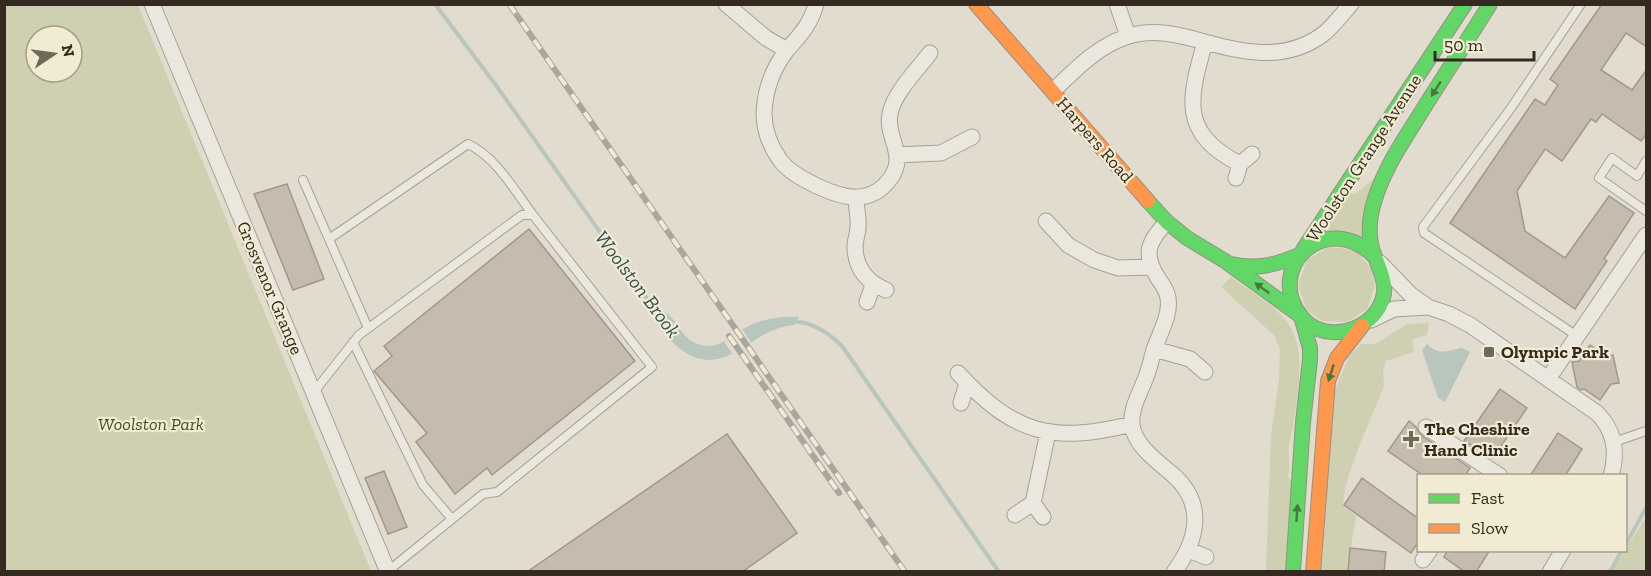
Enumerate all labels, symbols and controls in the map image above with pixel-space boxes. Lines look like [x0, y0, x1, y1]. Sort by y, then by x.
north arrow [24, 24, 84, 84]
scale bar [1435, 24, 1534, 62]
text: 50 m [1444, 34, 1484, 56]
text: N [58, 43, 79, 59]
street label: Woolston Grange Avenue [1302, 70, 1426, 246]
one-way arrow [1431, 81, 1442, 97]
street label: Harpers Road [1052, 93, 1138, 187]
street label: Grosvenor Grange [232, 218, 308, 358]
water label: Woolston Brook [590, 226, 686, 342]
one-way arrow [1254, 282, 1270, 294]
place label: Olympic Park [1501, 341, 1609, 363]
marker: Olympic Park [1482, 345, 1496, 359]
one-way arrow [1325, 365, 1335, 383]
park label: Woolston Park [98, 413, 204, 435]
place label: The Cheshire Hand Clinic [1424, 418, 1530, 461]
marker: The Cheshire Hand Clinic [1402, 430, 1420, 448]
legend [1417, 474, 1627, 552]
text: Fast [1471, 487, 1504, 509]
one-way arrow [1292, 504, 1301, 523]
text: Slow [1471, 517, 1508, 539]

